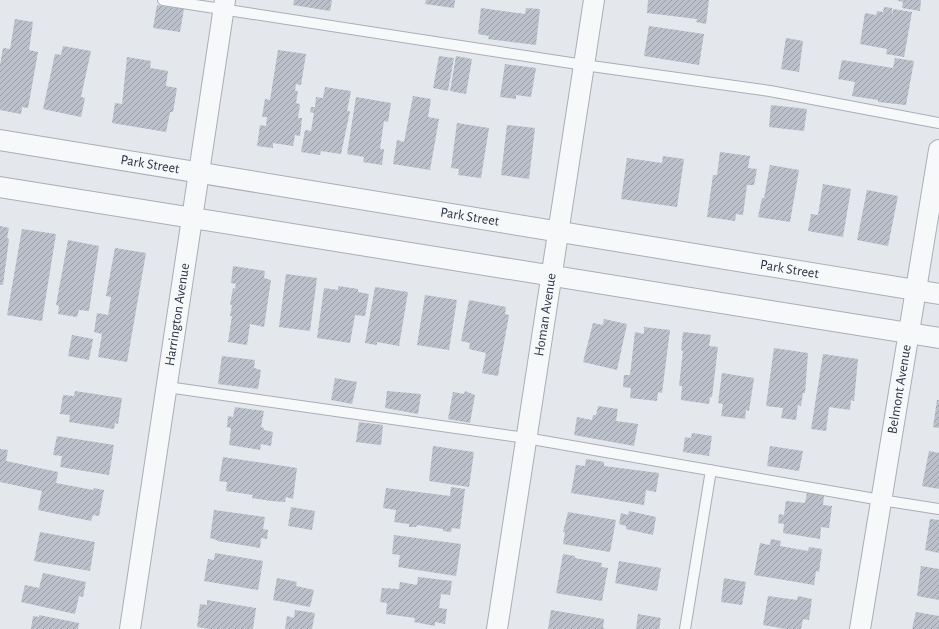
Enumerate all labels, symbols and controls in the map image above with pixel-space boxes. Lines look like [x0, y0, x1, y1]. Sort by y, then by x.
street label: Park Street [120, 153, 181, 176]
street label: Park Street [439, 205, 501, 229]
street label: Park Street [759, 258, 820, 281]
street label: Harrington Avenue [163, 262, 192, 367]
street label: Homan Avenue [532, 272, 559, 357]
street label: Belmont Avenue [885, 344, 914, 435]

